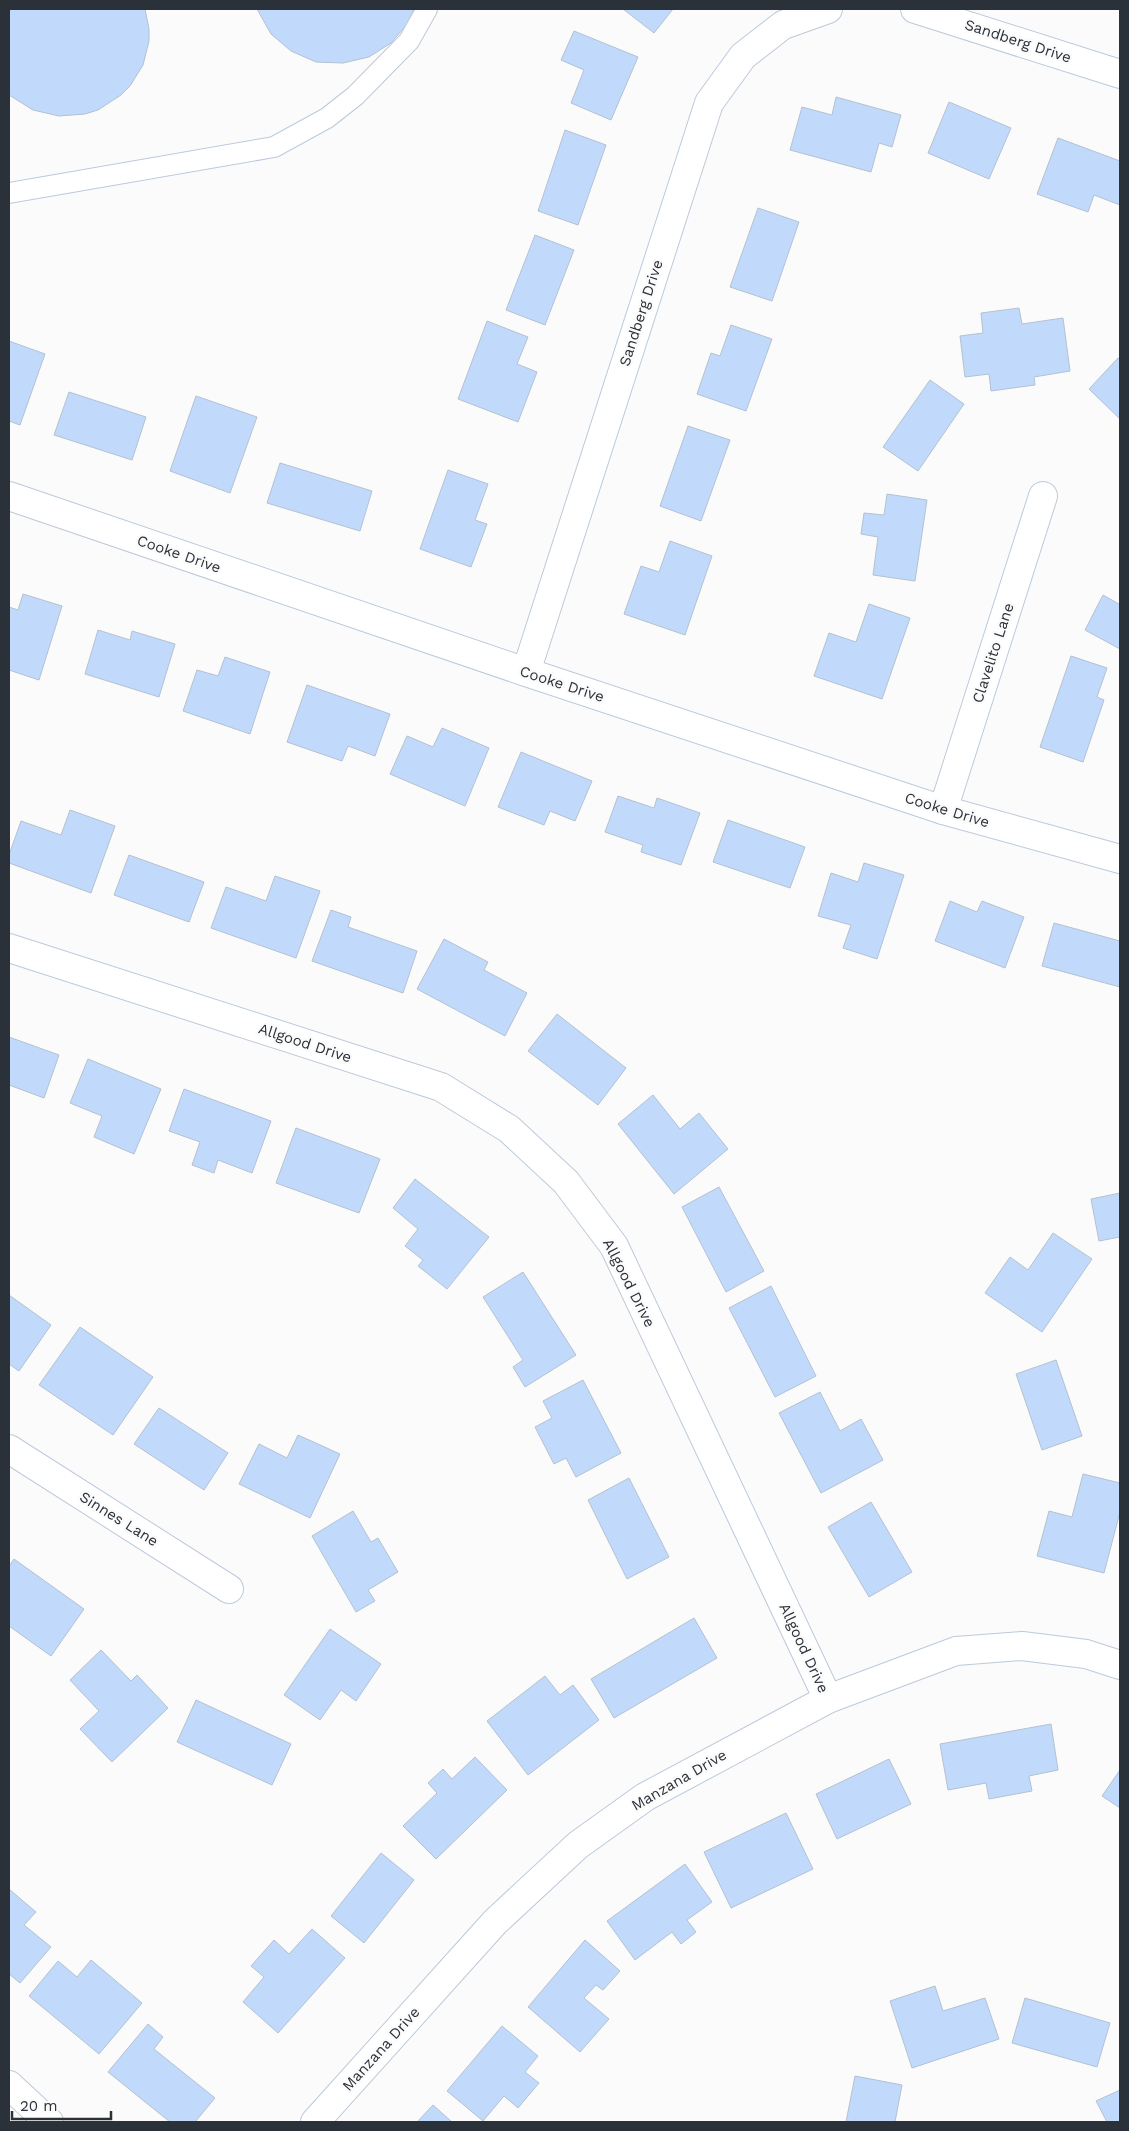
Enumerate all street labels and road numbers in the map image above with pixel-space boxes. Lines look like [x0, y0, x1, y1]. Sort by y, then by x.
street label: Sandberg Drive [963, 15, 1073, 67]
street label: Sandberg Drive [615, 258, 667, 368]
street label: Cooke Drive [135, 531, 223, 577]
street label: Clavelito Lane [968, 601, 1018, 705]
street label: Cooke Drive [518, 662, 606, 706]
street label: Cooke Drive [902, 789, 992, 831]
street label: Allgood Drive [256, 1019, 354, 1067]
street label: Allgood Drive [599, 1236, 659, 1330]
street label: Sinnes Lane [76, 1488, 162, 1550]
street label: Allgood Drive [775, 1600, 833, 1696]
street label: Manzana Drive [628, 1745, 730, 1815]
street label: Manzana Drive [339, 2003, 423, 2095]

